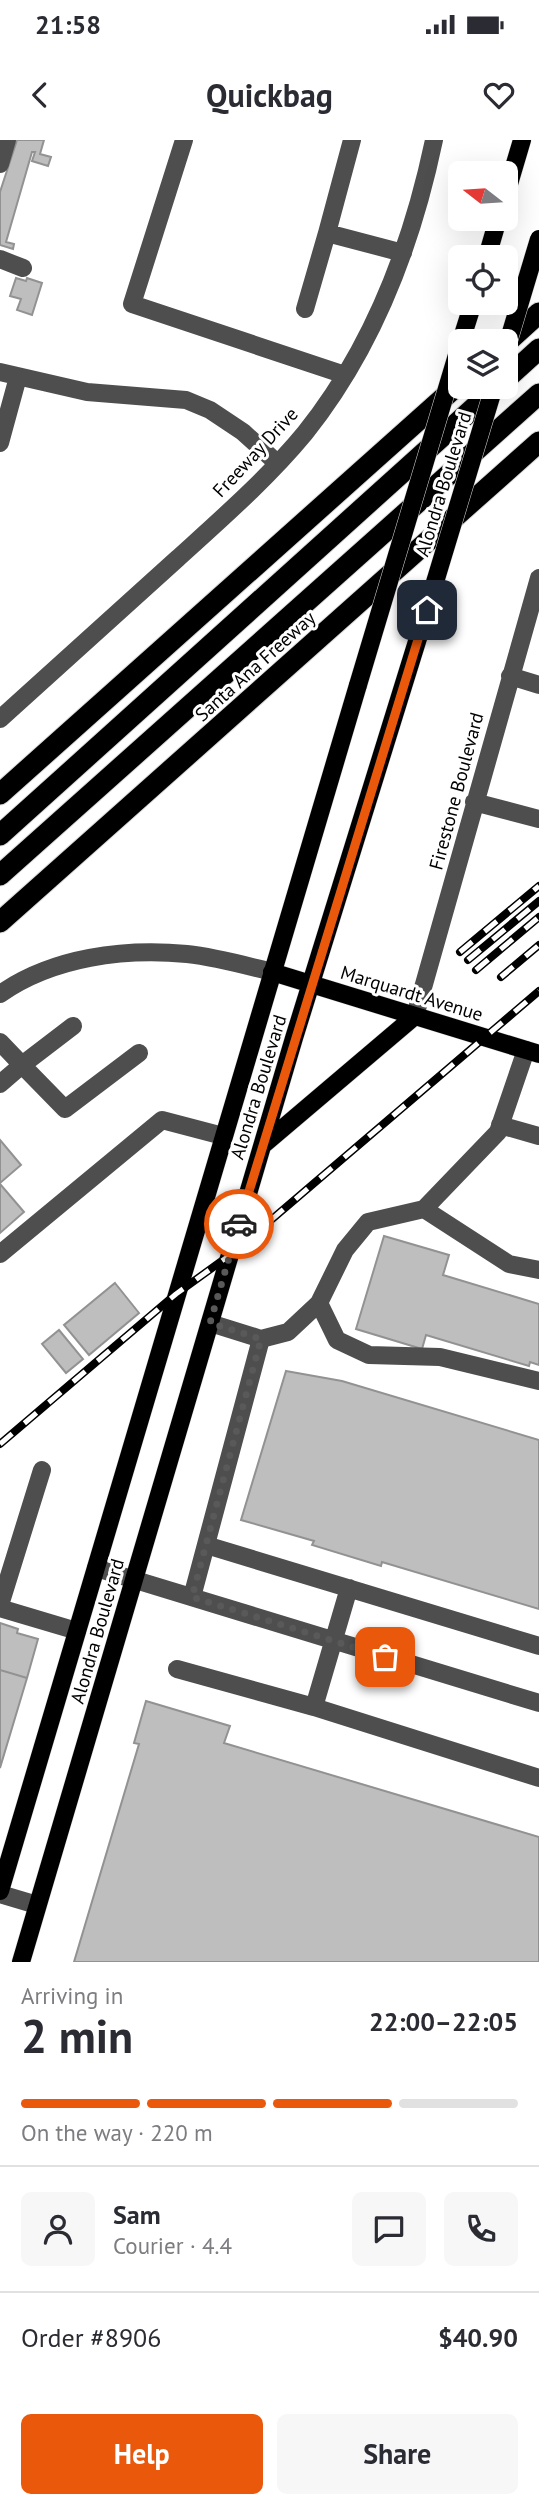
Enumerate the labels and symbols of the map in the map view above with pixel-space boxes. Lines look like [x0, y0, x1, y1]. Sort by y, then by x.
north arrow [448, 161, 518, 231]
street label: Freeway Drive [207, 402, 303, 502]
street label: Alondra Boulevard [410, 409, 476, 559]
pin [397, 580, 457, 640]
street label: Santa Ana Freeway [190, 606, 320, 726]
street label: Firestone Boulevard [423, 710, 489, 872]
street label: Marquardt Avenue [338, 960, 486, 1026]
street label: Alondra Boulevard [225, 1012, 291, 1162]
courier [204, 1189, 274, 1259]
street label: Alondra Boulevard [65, 1556, 129, 1706]
pin [355, 1627, 415, 1687]

